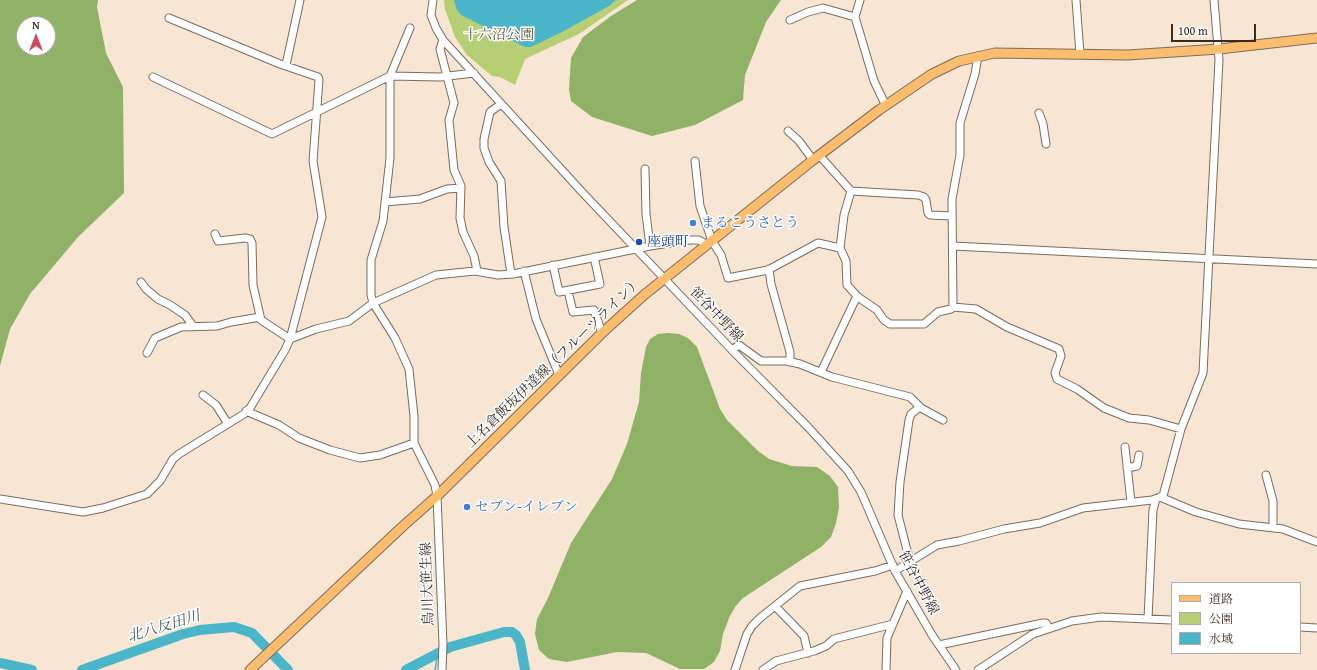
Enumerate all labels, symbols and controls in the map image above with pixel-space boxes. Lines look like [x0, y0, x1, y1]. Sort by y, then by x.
north arrow [16, 16, 56, 56]
scale bar [1173, 16, 1258, 42]
text: N [32, 17, 40, 33]
text: 100 m [1178, 22, 1208, 39]
park label: 十六沼公園 [464, 27, 534, 43]
place label: まるこうさとう [701, 215, 799, 231]
marker: まるこうさとう [688, 218, 698, 228]
place label: 座頭町 [647, 234, 689, 250]
marker: 座頭町 [634, 237, 644, 247]
street label: 上名倉飯坂伊達線（フルーツライン） [463, 274, 645, 452]
street label: 笹谷中野線 [686, 284, 746, 346]
place label: セブン-イレブン [475, 499, 578, 515]
marker: セブン-イレブン [462, 502, 472, 512]
street label: 鳥川大笹生線 [418, 542, 438, 626]
street label: 笹谷中野線 [894, 548, 942, 618]
legend [1171, 582, 1301, 654]
text: 道路 [1209, 590, 1233, 607]
water label: 北八反田川 [126, 607, 202, 647]
text: 公園 [1209, 610, 1233, 627]
text: 水域 [1209, 630, 1233, 647]

